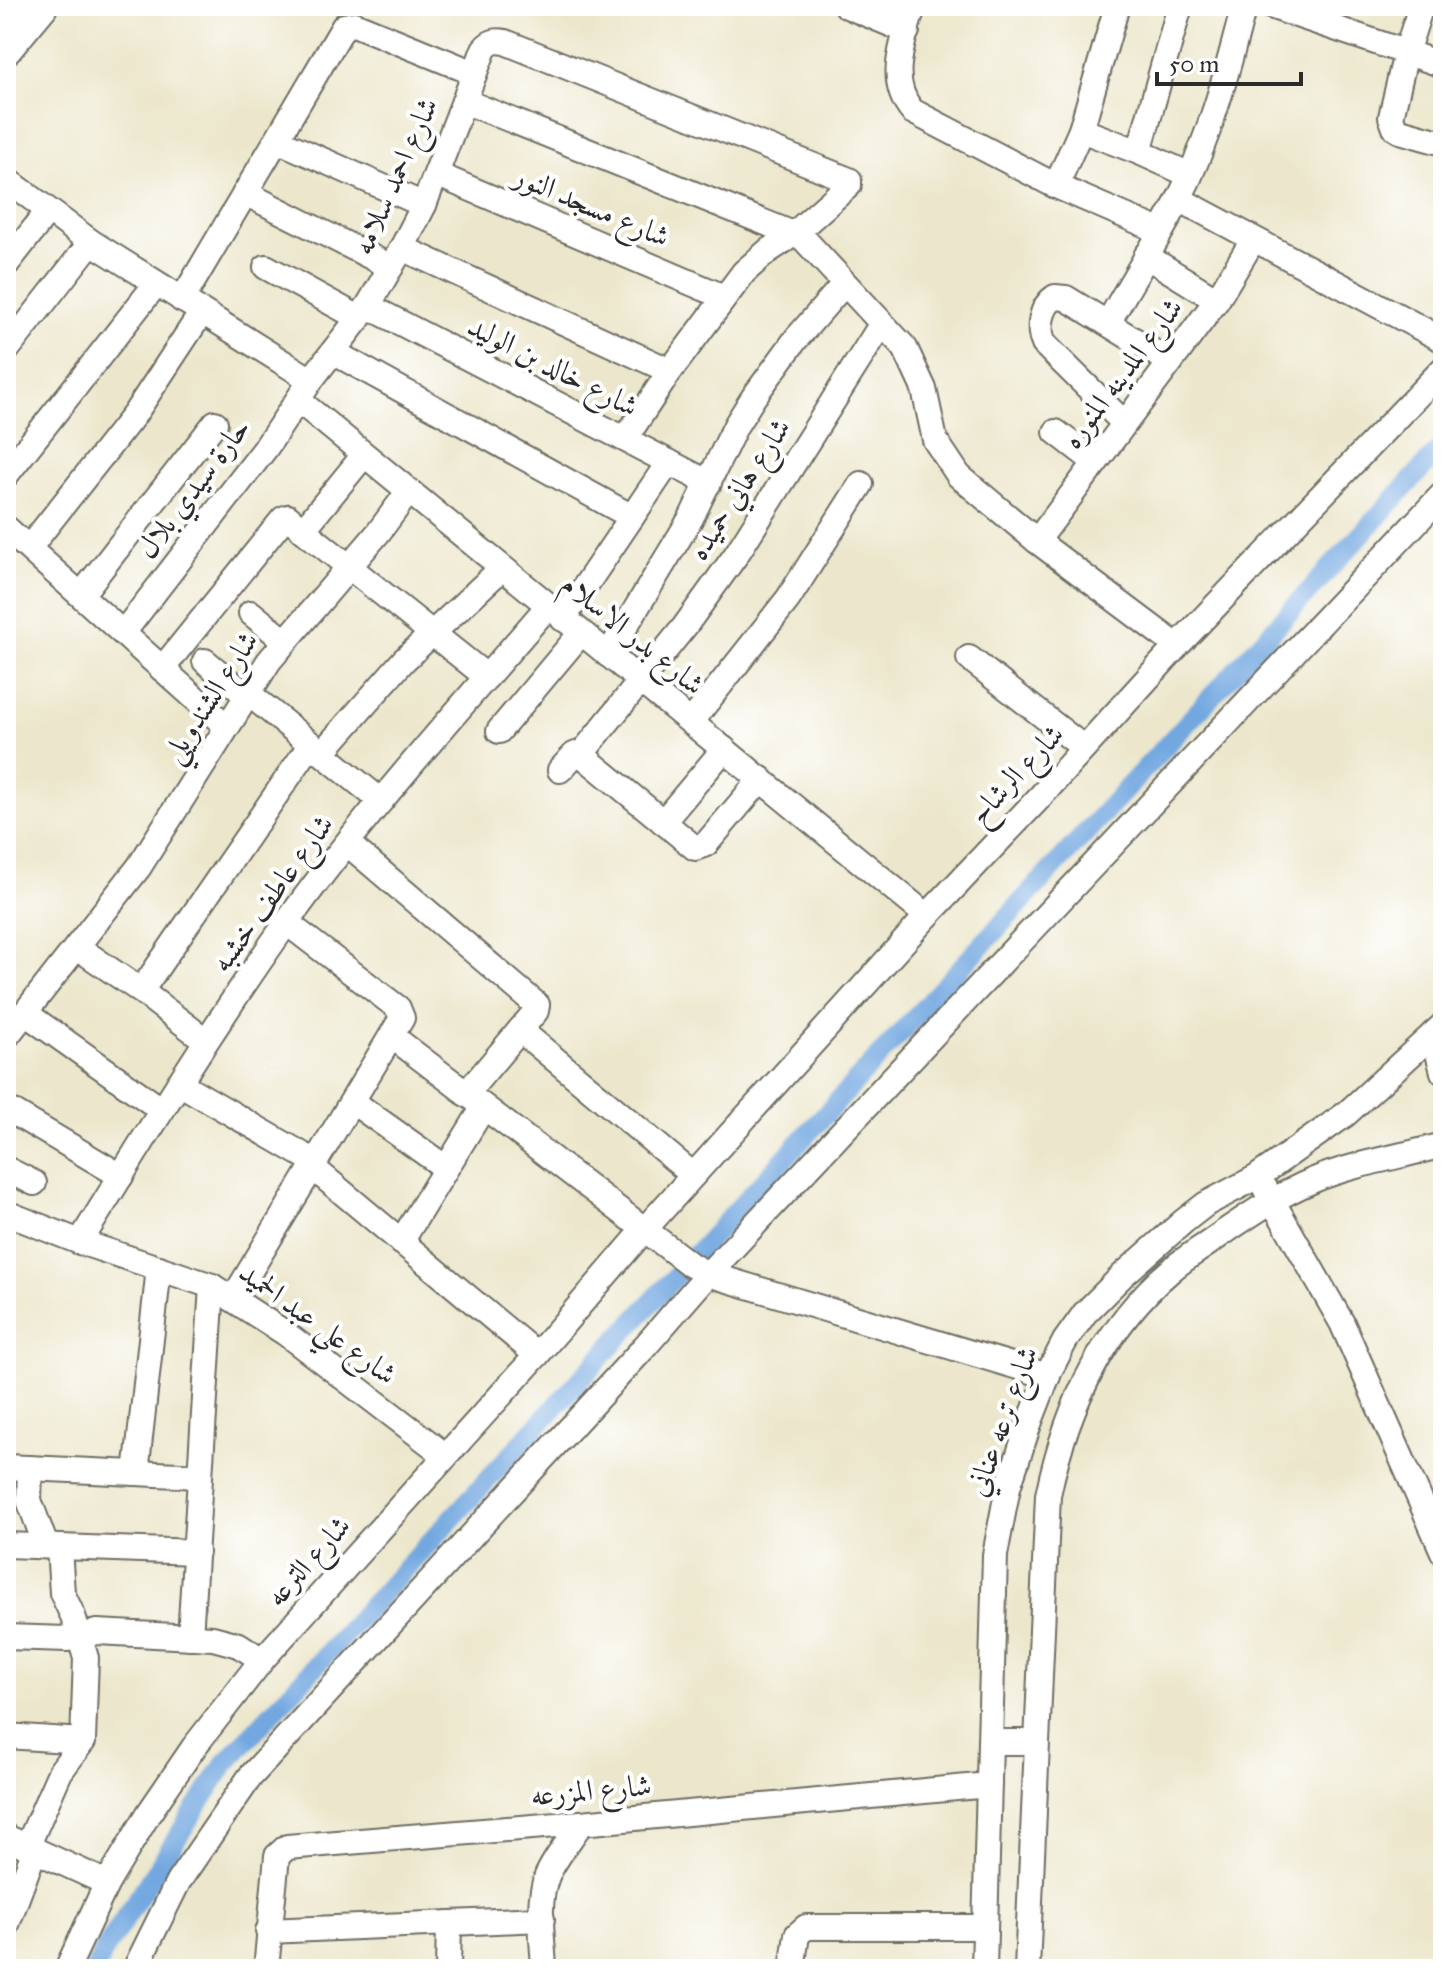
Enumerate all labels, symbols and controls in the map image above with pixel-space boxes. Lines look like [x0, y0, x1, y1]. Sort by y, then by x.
scale bar [1157, 36, 1301, 86]
text: 50 m [1169, 49, 1219, 79]
street label: شارع احمد سلامه [344, 92, 452, 263]
street label: شارع مسجد النور [503, 156, 675, 261]
street label: شارع المدينه المنوره [1054, 291, 1196, 460]
street label: شارع خالد بن الوليد [459, 308, 644, 431]
street label: حارة سيدي بلال [128, 410, 262, 569]
street label: شارع هاني حميده [680, 411, 804, 570]
street label: شارع بدر الاسلام [549, 565, 712, 709]
street label: شارع الشندويلي [154, 624, 275, 776]
street label: شارع الرشاح [961, 716, 1077, 837]
street label: شارع عاطف خشبه [203, 807, 347, 983]
street label: شارع علي عبد الحميد [226, 1254, 404, 1401]
street label: شارع ترعه عناني [958, 1341, 1052, 1503]
street label: شارع الترعه [258, 1508, 363, 1619]
street label: شارع المزرعه [529, 1767, 653, 1820]

